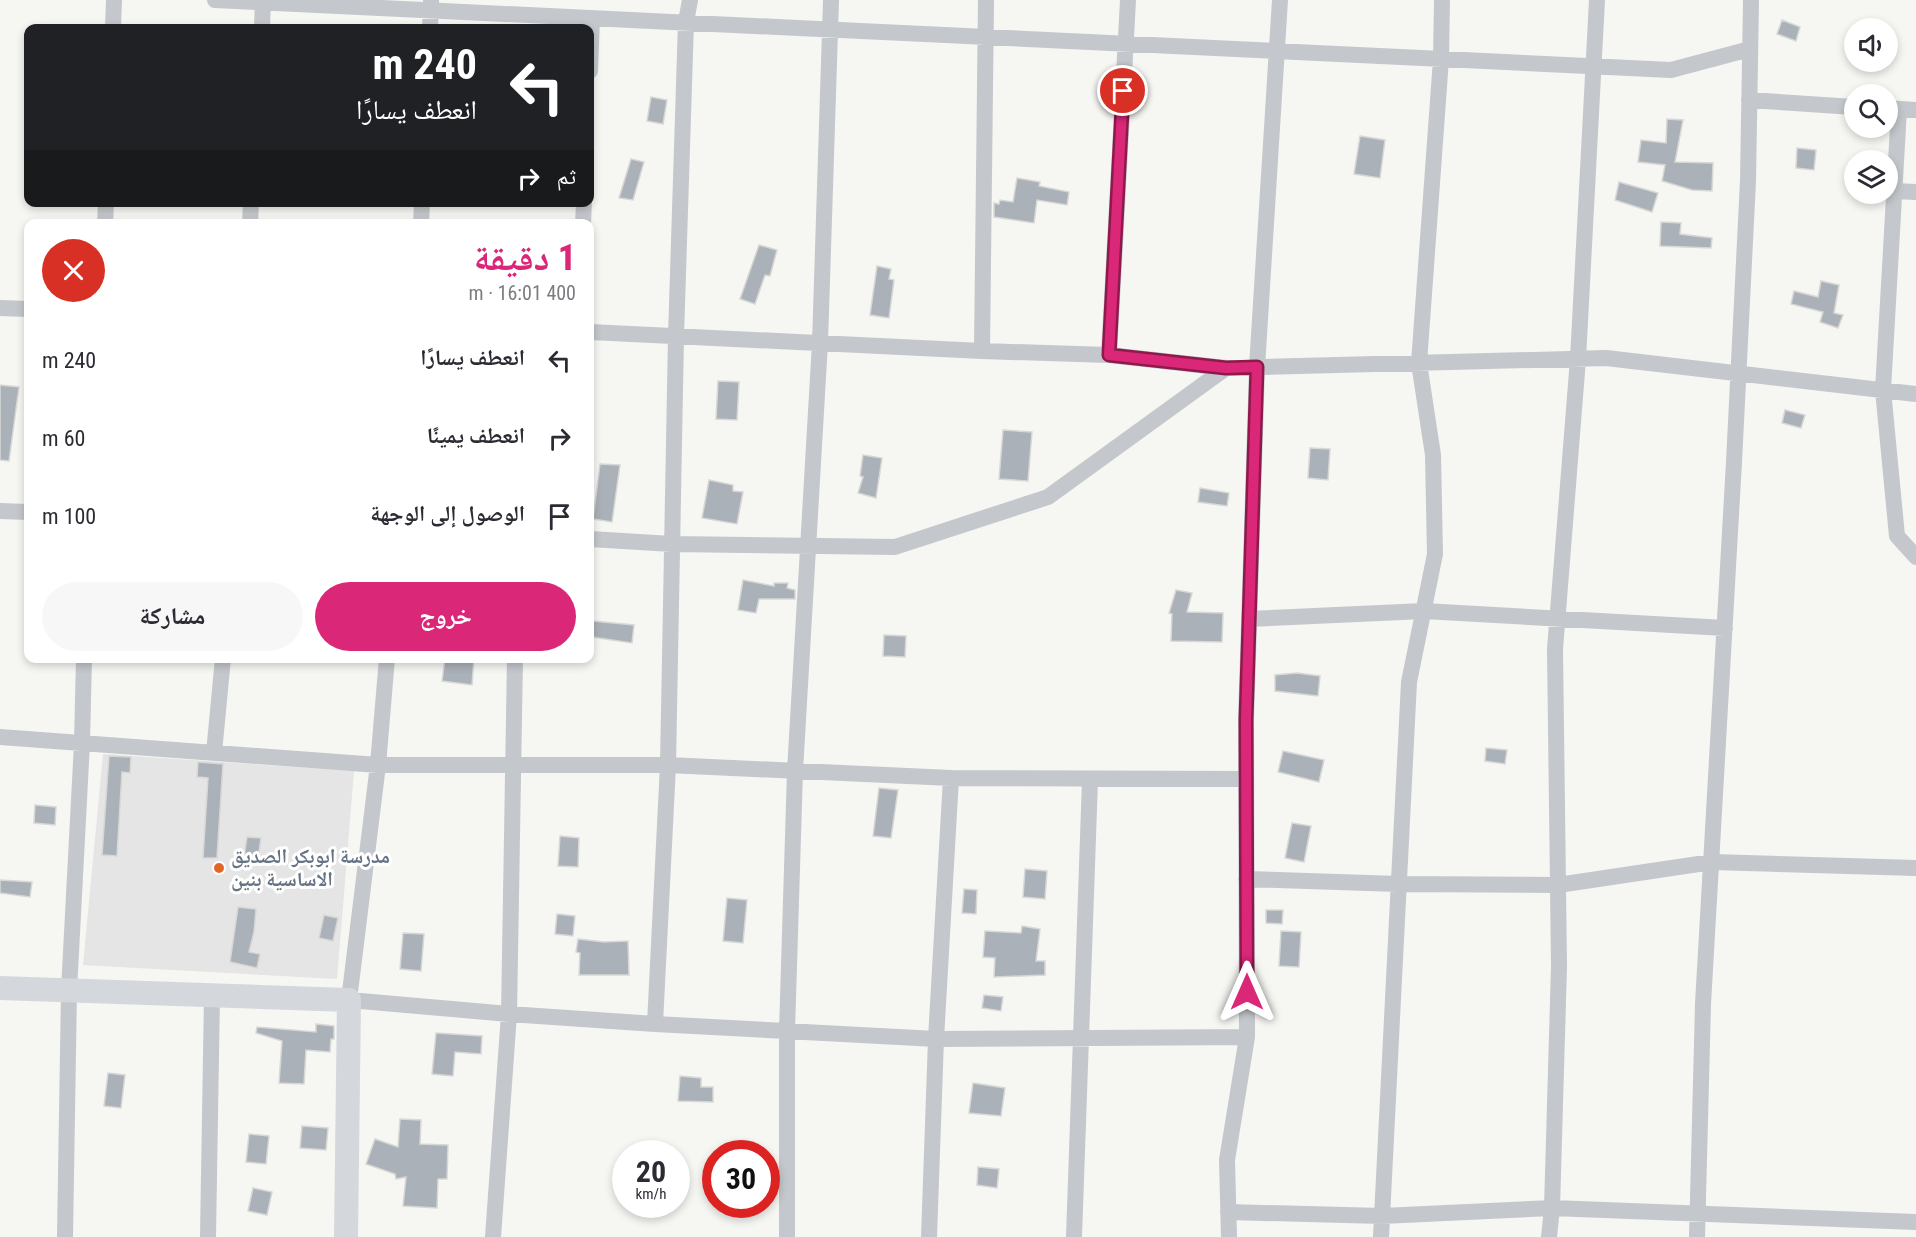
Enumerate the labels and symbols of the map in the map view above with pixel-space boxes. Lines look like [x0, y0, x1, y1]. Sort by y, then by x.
pin [1097, 65, 1148, 116]
place label: مدرسة ابوبكر الصديق الاساسية بنين [231, 844, 390, 892]
marker: مدرسة ابوبكر الصديق الاساسية بنين [212, 861, 226, 875]
position arrow [1215, 960, 1279, 1024]
speed limit sign: 30 [702, 1140, 780, 1218]

